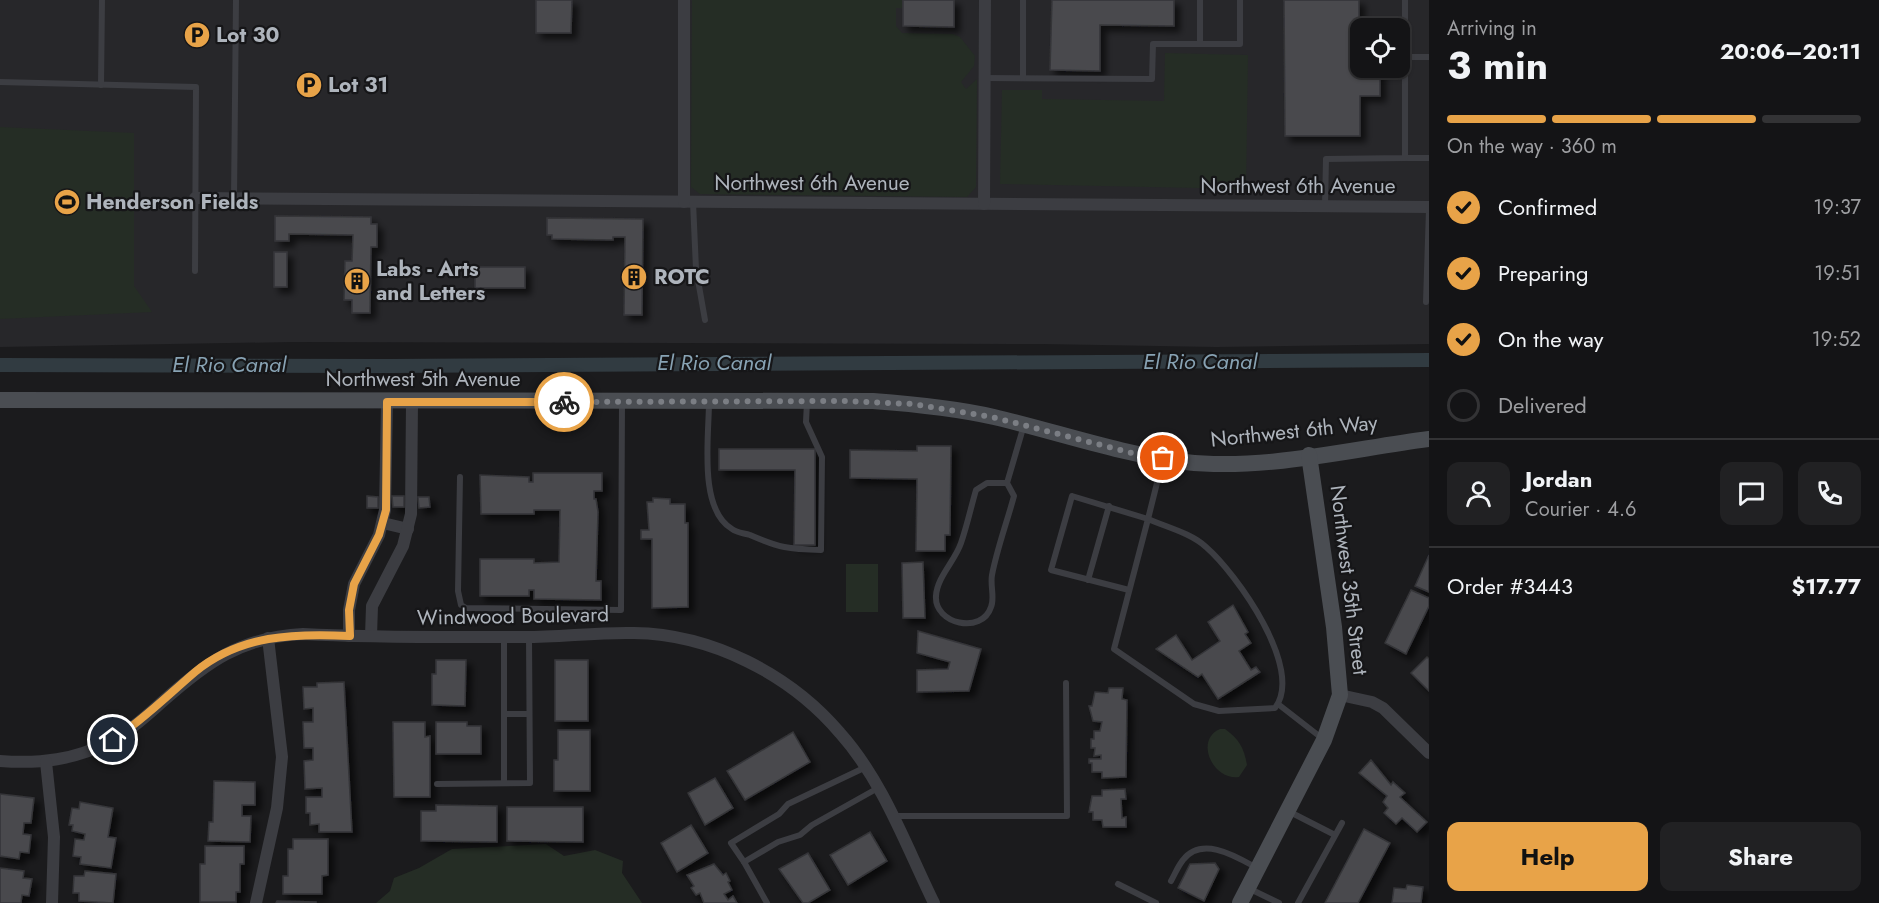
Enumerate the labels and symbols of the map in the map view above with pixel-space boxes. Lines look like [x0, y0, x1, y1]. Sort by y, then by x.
parking icon: Lot 30 [182, 20, 212, 50]
place label: Lot 30 [216, 20, 279, 50]
parking icon: Lot 31 [294, 70, 324, 100]
place label: Lot 31 [328, 70, 388, 100]
street label: Northwest 6th Avenue [714, 168, 910, 198]
street label: Northwest 6th Avenue [1200, 171, 1396, 201]
sports icon: Henderson Fields [52, 187, 82, 217]
place label: Henderson Fields [86, 187, 259, 217]
place label: Labs - Arts and Letters [376, 254, 486, 308]
building icon: ROTC [619, 262, 649, 292]
place label: ROTC [654, 262, 710, 292]
building icon: Labs - Arts and Letters [342, 266, 372, 296]
water label: El Rio Canal [1143, 345, 1258, 377]
water label: El Rio Canal [657, 346, 772, 378]
water label: El Rio Canal [172, 348, 287, 380]
street label: Northwest 5th Avenue [325, 364, 521, 394]
courier [534, 372, 594, 432]
street label: Northwest 6th Way [1209, 407, 1380, 455]
pin [1137, 432, 1188, 483]
street label: Northwest 35th Street [1322, 483, 1376, 677]
street label: Windwood Boulevard [417, 599, 609, 633]
pin [87, 714, 138, 765]

